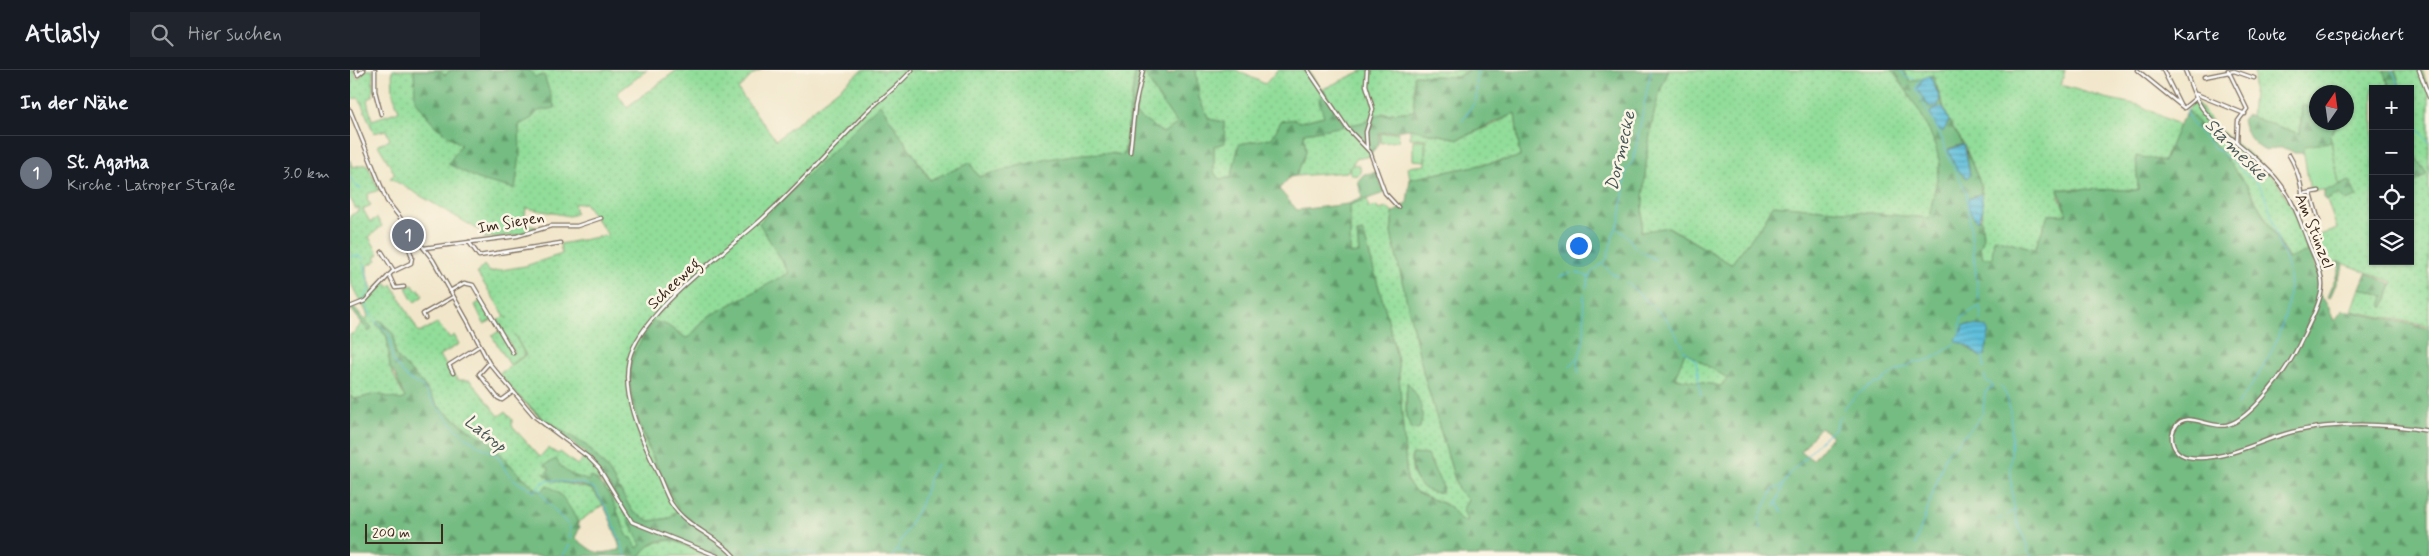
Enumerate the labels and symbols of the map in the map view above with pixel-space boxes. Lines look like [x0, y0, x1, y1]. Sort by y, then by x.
north arrow [2309, 85, 2354, 130]
water label: Dormecke [1600, 108, 1642, 193]
water label: Stameske [2199, 113, 2273, 187]
street label: Am Stünzel [2290, 191, 2338, 271]
street label: Im Siepen [476, 207, 546, 239]
pin: 1 [392, 216, 424, 254]
your location [1566, 233, 1592, 259]
street label: Scheeweg [643, 254, 706, 315]
water label: Latrop [459, 410, 512, 459]
scale bar [365, 521, 442, 544]

